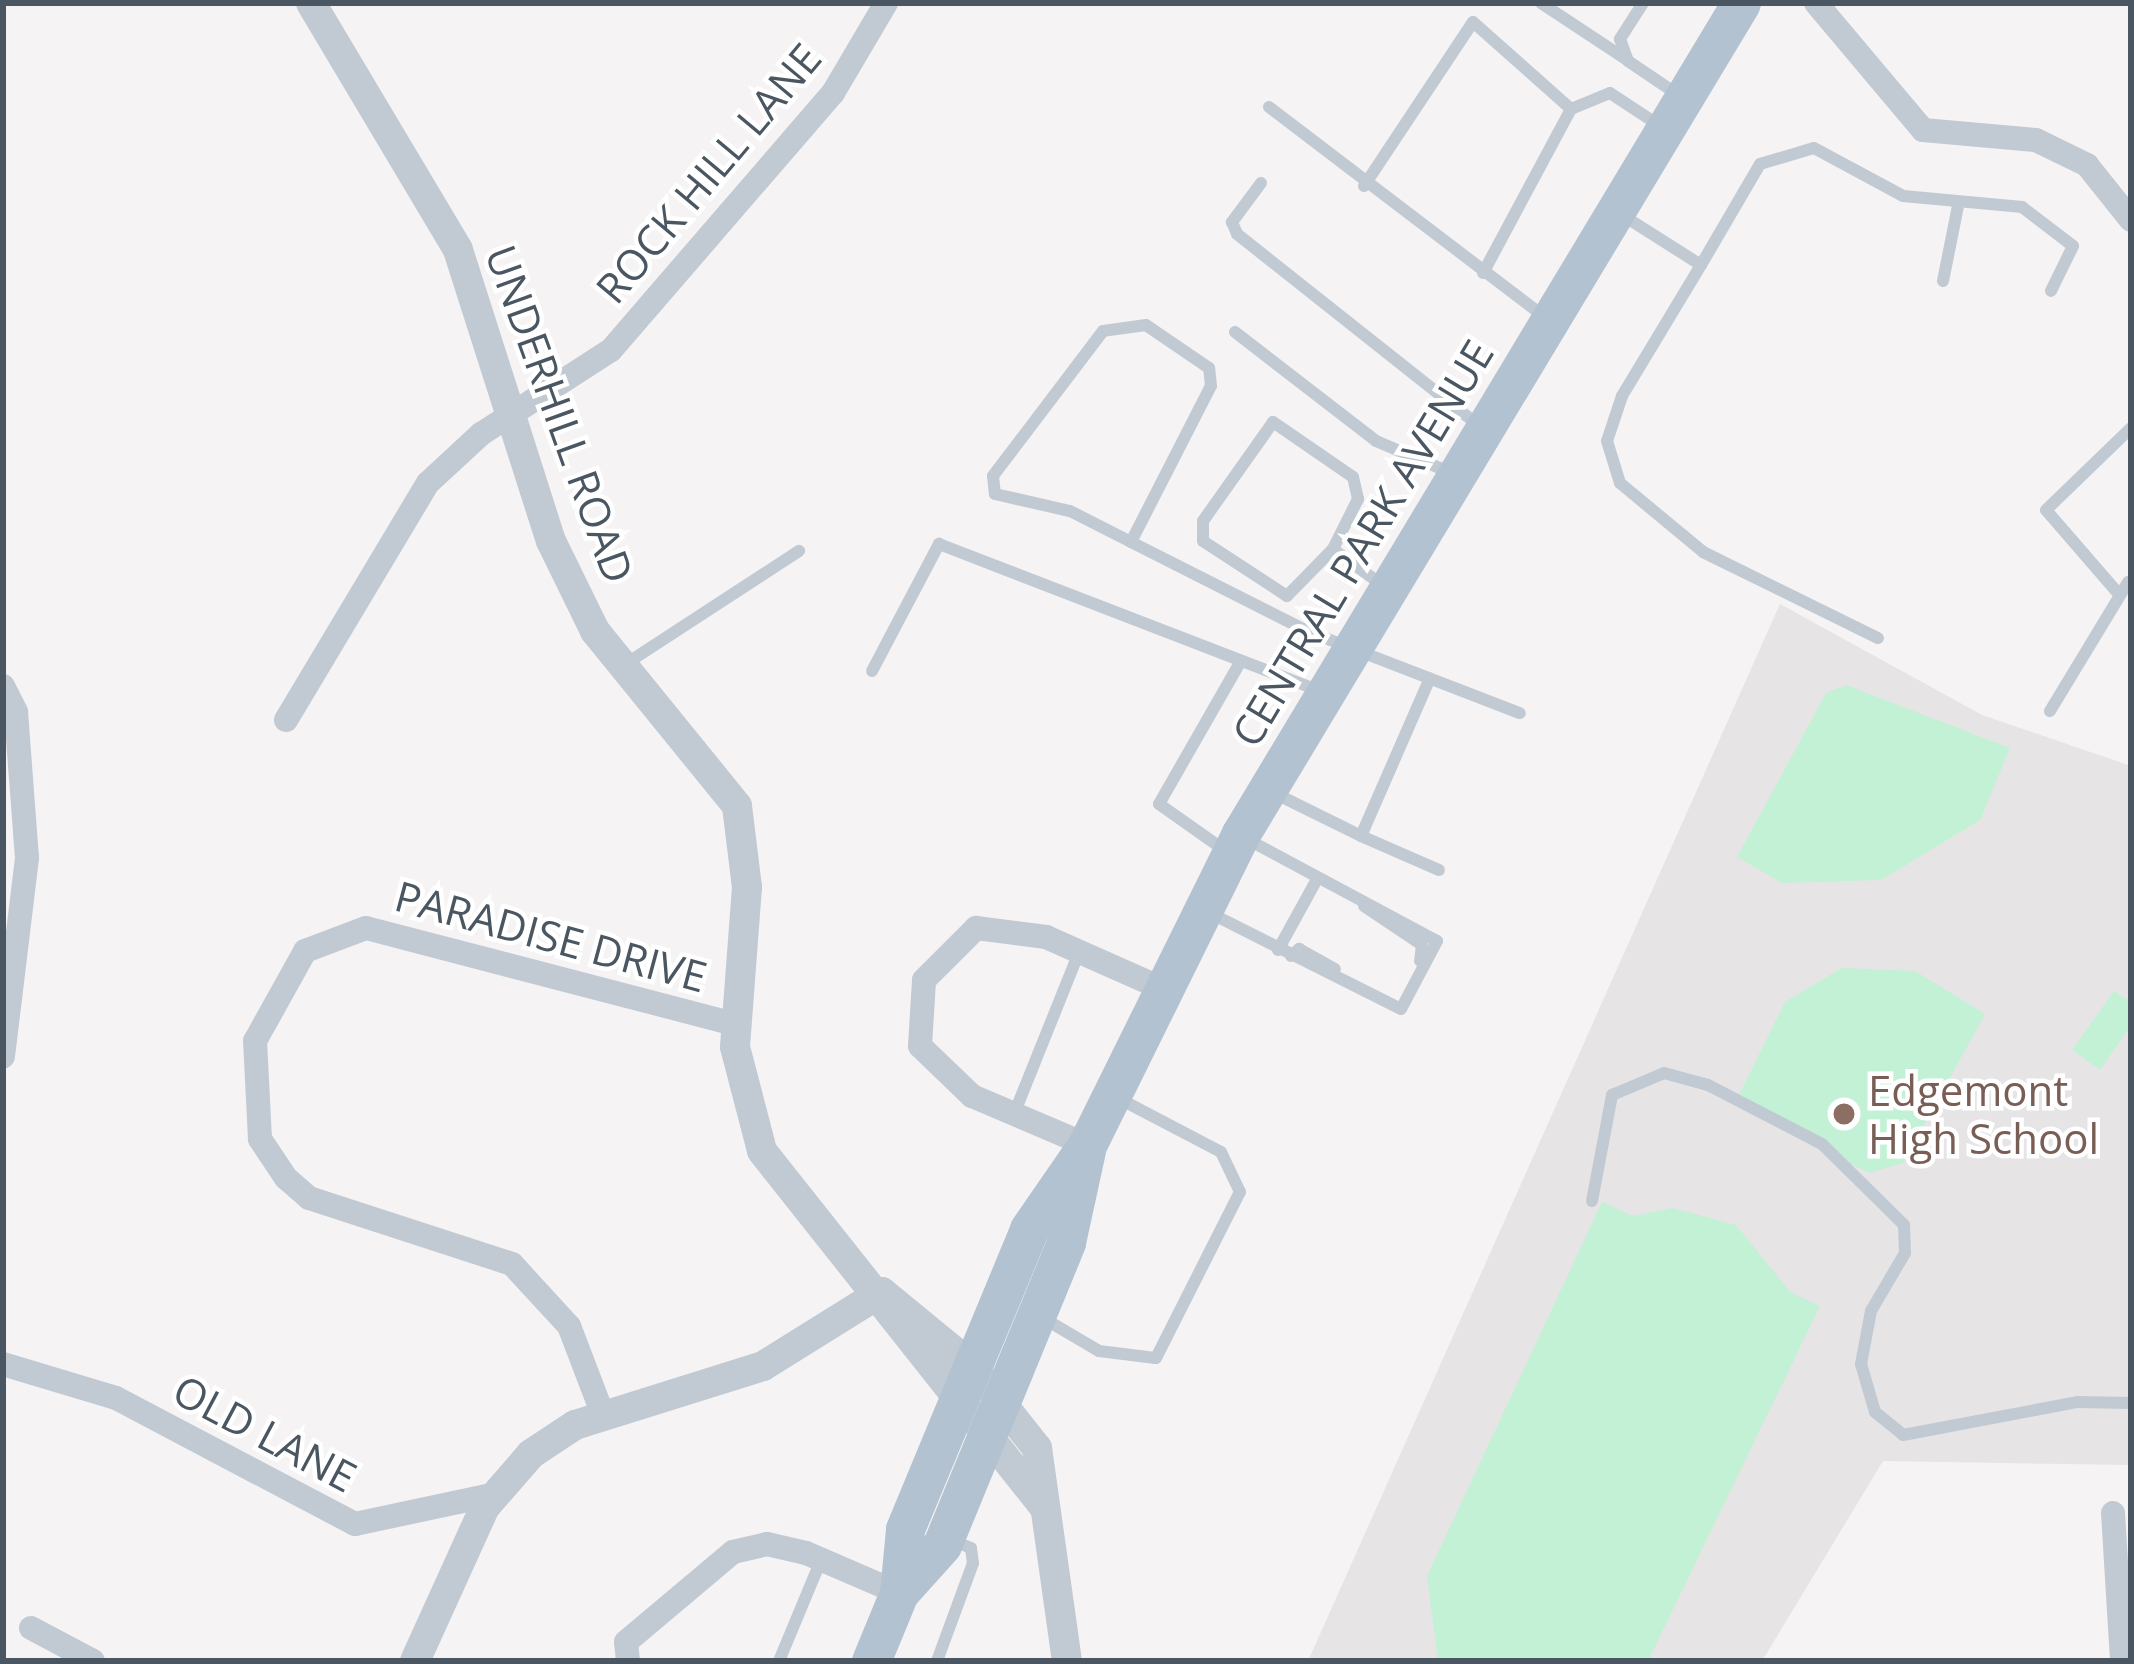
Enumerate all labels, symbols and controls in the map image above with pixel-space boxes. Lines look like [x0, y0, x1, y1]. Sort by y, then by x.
street label: ROCK HILL LANE [585, 33, 831, 313]
street label: UNDERHILL ROAD [476, 239, 644, 589]
street label: CENTRAL PARK AVENUE [1221, 331, 1503, 755]
street label: PARADISE DRIVE [390, 870, 712, 1002]
place label: Edgemont High School [1868, 1065, 2099, 1164]
marker: Edgemont High School [1831, 1101, 1857, 1127]
street label: OLD LANE [165, 1364, 365, 1502]

